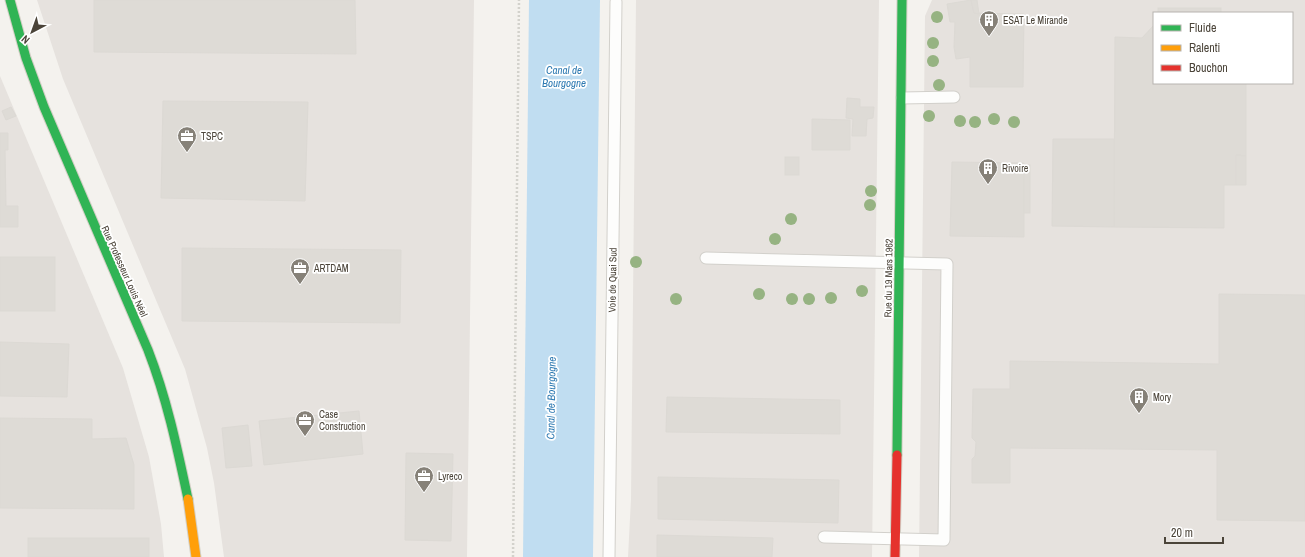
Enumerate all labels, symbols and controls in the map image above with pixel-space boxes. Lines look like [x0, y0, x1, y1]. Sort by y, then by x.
building icon: ESAT Le Mirande [978, 9, 1000, 37]
north arrow [12, 12, 52, 52]
legend [1153, 12, 1293, 84]
place label: ESAT Le Mirande [1003, 14, 1068, 27]
text: Fluide [1189, 20, 1216, 36]
text: N [18, 32, 32, 47]
text: Ralenti [1189, 40, 1220, 56]
text: Bouchon [1189, 60, 1228, 76]
water label: Canal de Bourgogne [542, 63, 586, 90]
office icon: TSPC [176, 125, 198, 153]
place label: TSPC [201, 130, 223, 143]
building icon: Rivoire [977, 157, 999, 185]
place label: Rivoire [1002, 162, 1029, 175]
street label: Rue Professeur Louis Néel [99, 224, 151, 319]
street label: Rue du 19 Mars 1962 [881, 238, 896, 318]
street label: Voie de Quai Sud [605, 248, 620, 312]
office icon: ARTDAM [289, 257, 311, 285]
place label: ARTDAM [313, 262, 349, 275]
water label: Canal de Bourgogne [543, 357, 559, 439]
building icon: Mory [1128, 386, 1150, 414]
place label: Mory [1153, 391, 1172, 404]
place label: Case Construction [319, 408, 366, 433]
office icon: Case Construction [294, 409, 316, 437]
office icon: Lyreco [413, 465, 435, 493]
place label: Lyreco [438, 470, 463, 483]
scale bar [1165, 519, 1223, 545]
text: 20 m [1171, 525, 1193, 541]

